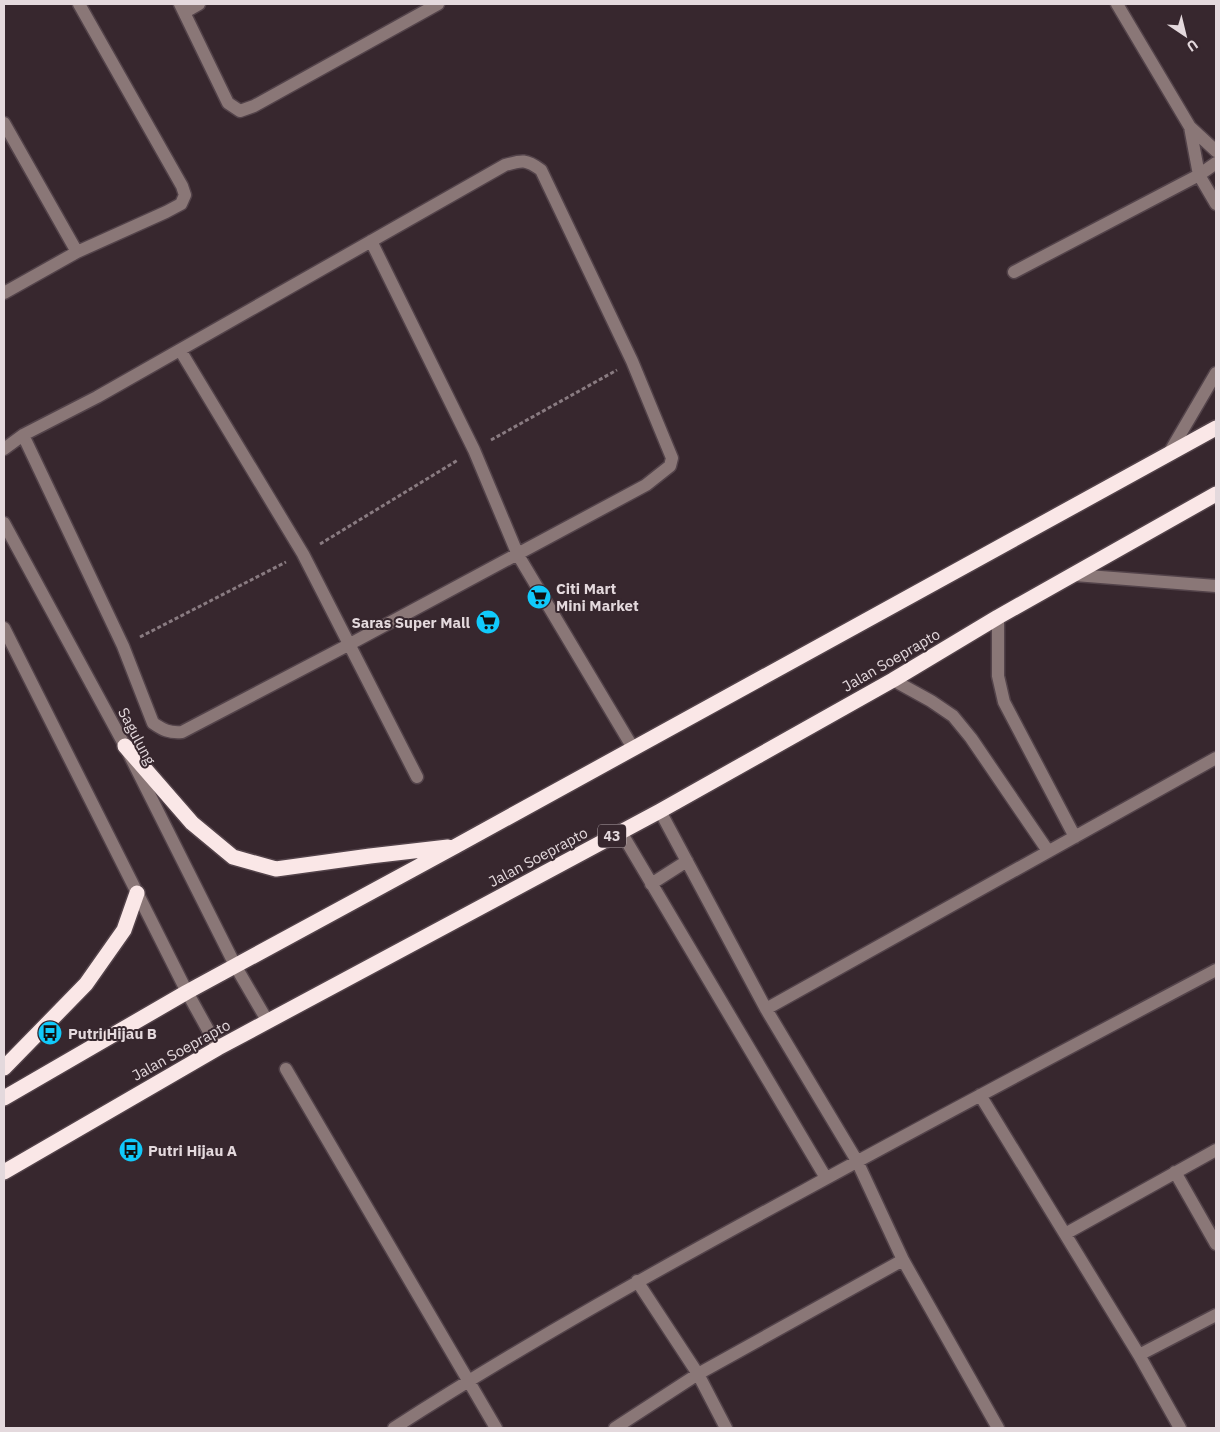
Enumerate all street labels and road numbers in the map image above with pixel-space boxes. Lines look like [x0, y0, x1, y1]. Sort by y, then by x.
street label: Jalan Soeprapto [839, 624, 943, 696]
street label: Sagulung [114, 704, 160, 768]
street label: Jalan Soeprapto [485, 823, 591, 891]
road number: 43 [598, 824, 626, 848]
street label: Jalan Soeprapto [128, 1015, 234, 1085]

